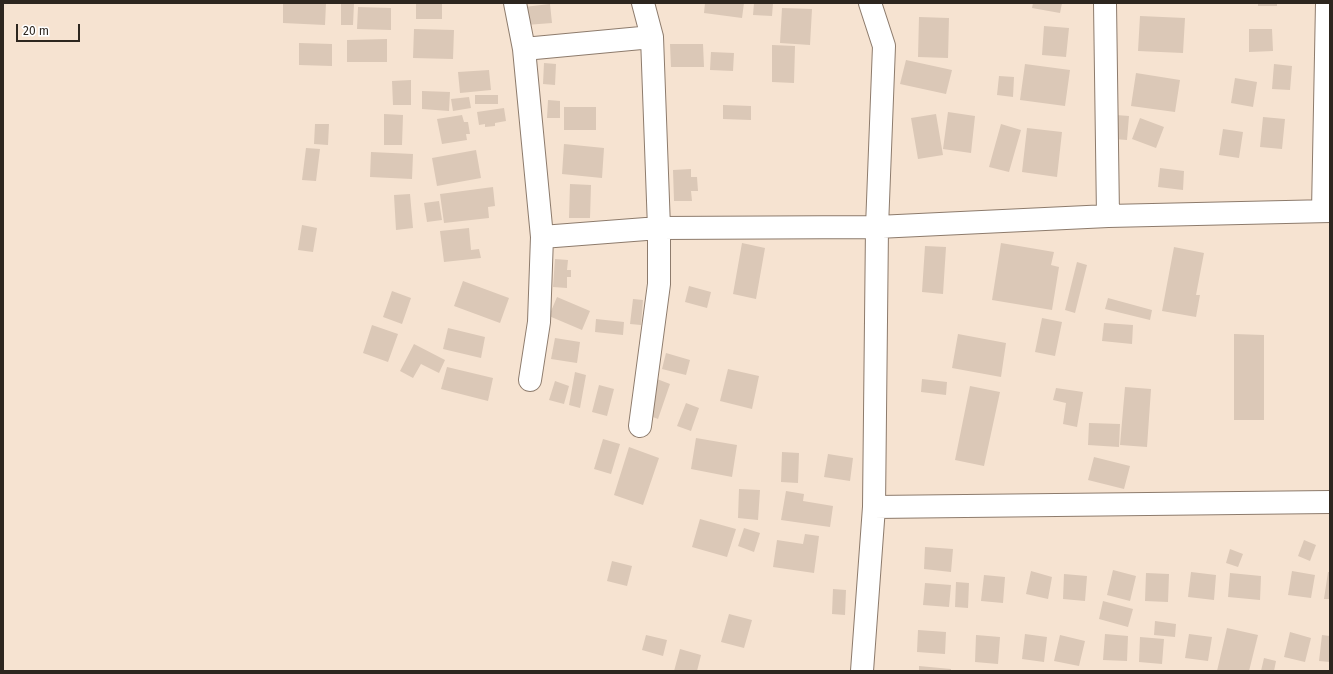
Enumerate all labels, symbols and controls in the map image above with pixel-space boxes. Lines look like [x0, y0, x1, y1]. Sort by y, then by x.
scale bar [18, 16, 82, 42]
text: 20 m [23, 24, 49, 38]

